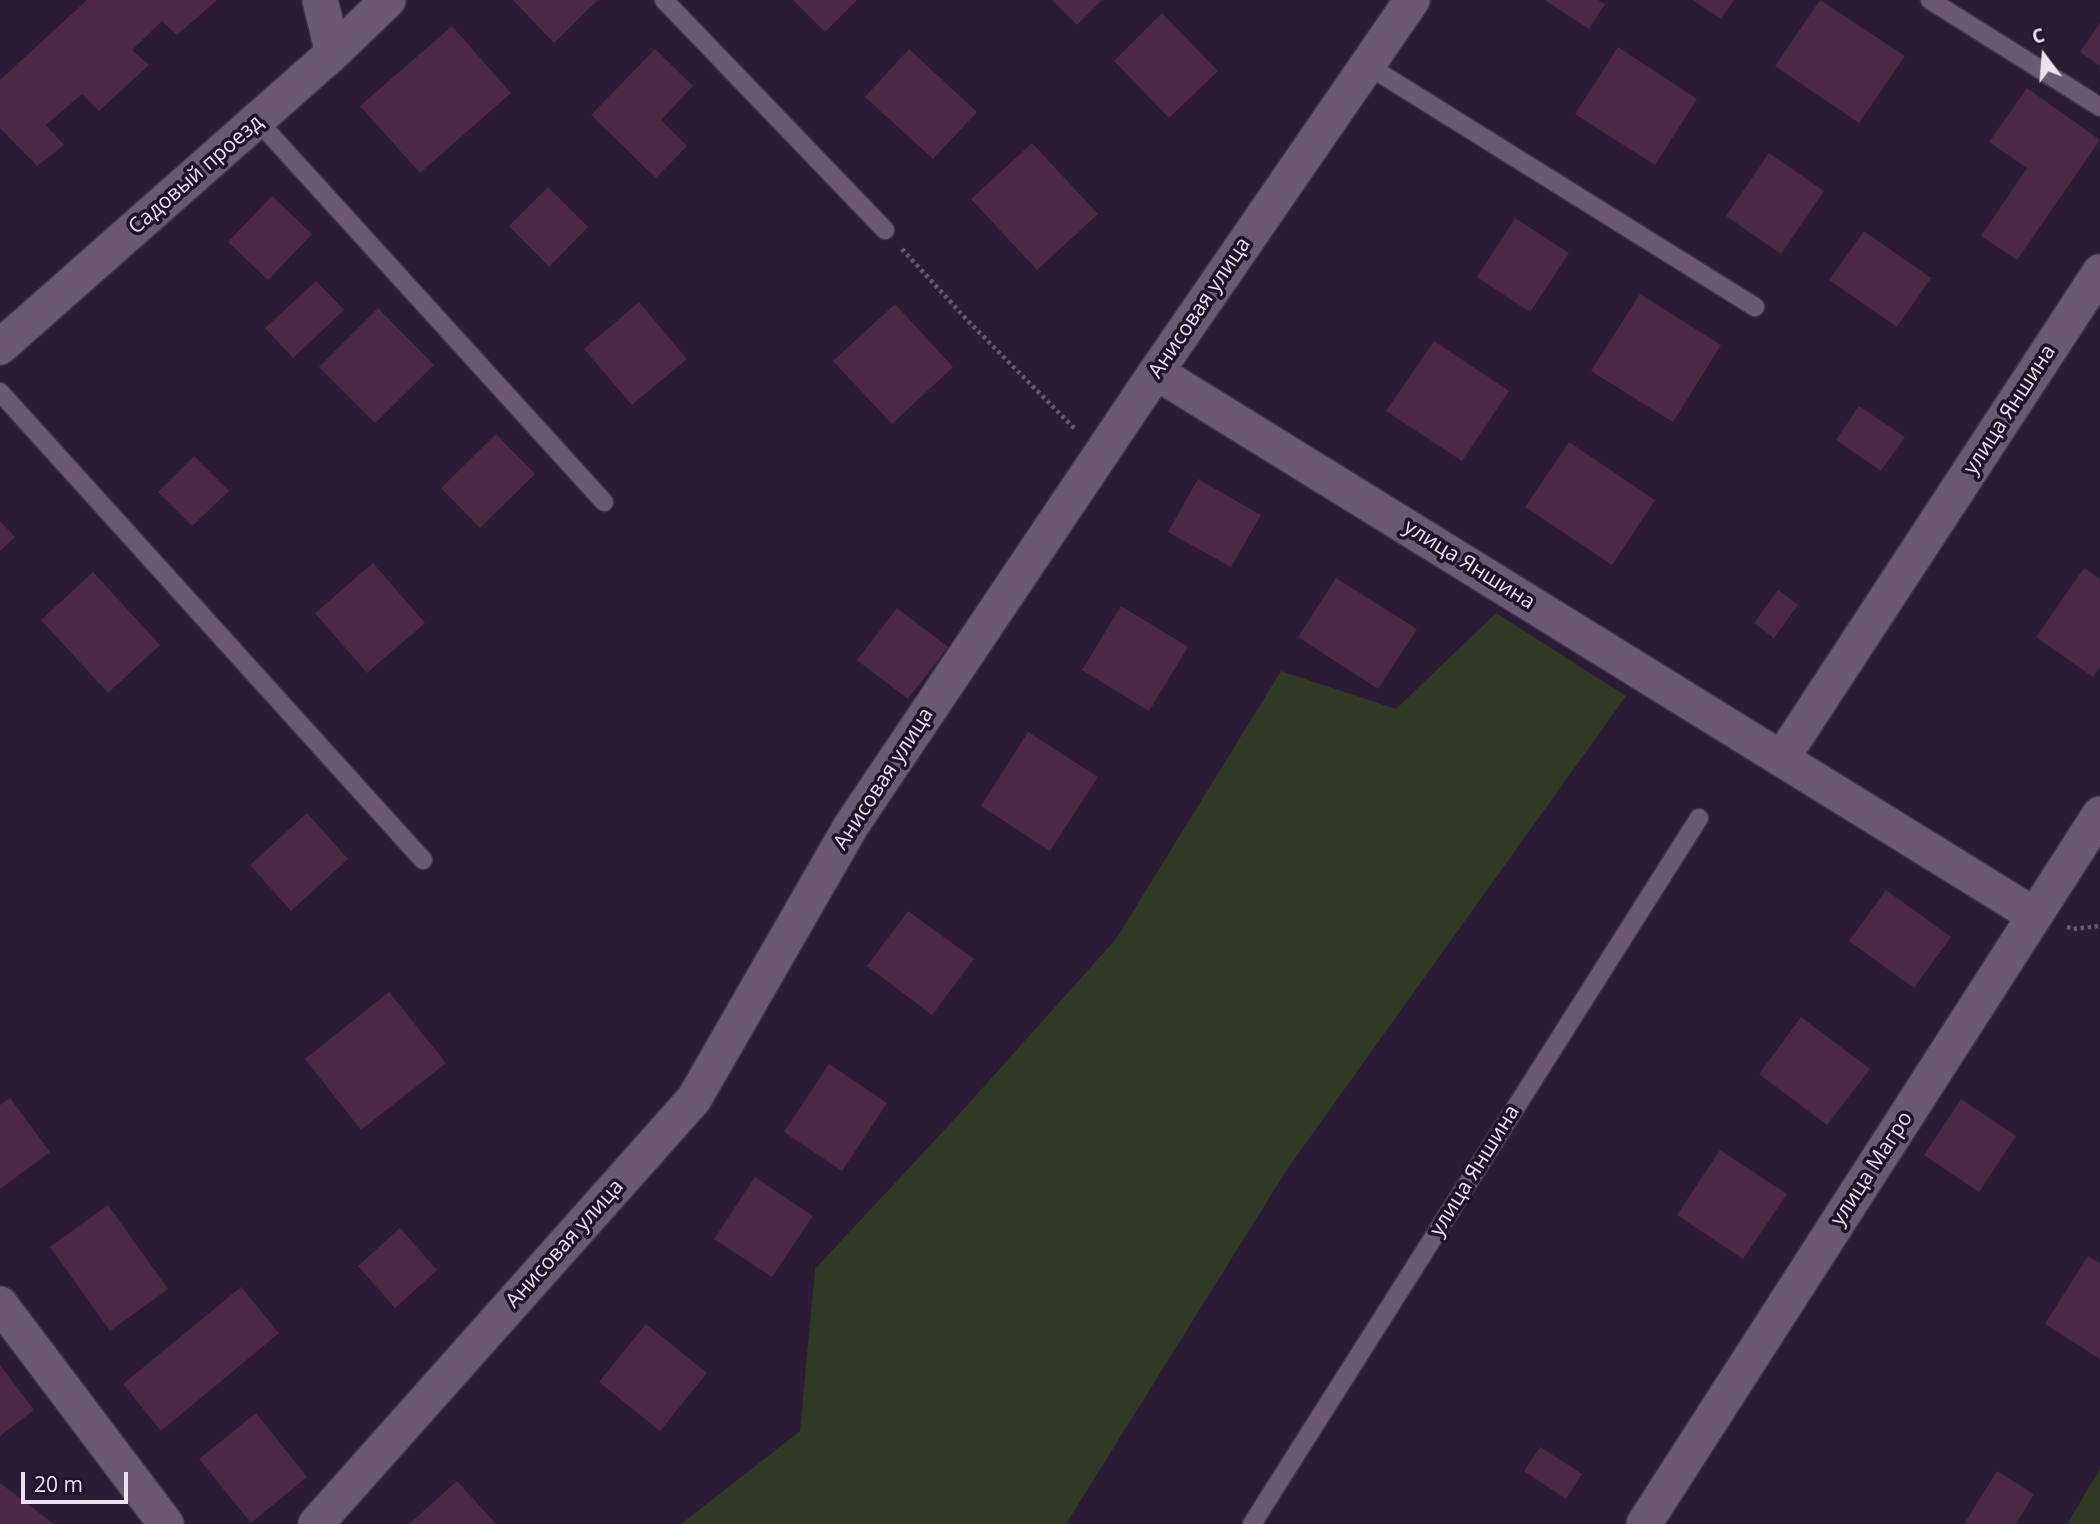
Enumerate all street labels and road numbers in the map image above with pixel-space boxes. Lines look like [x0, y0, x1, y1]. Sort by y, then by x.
street label: Садовый проезд [124, 110, 268, 240]
street label: Анисовая улица [1144, 233, 1256, 383]
street label: улица Яншина [1959, 340, 2061, 480]
street label: улица Яншина [1399, 515, 1539, 615]
street label: Анисовая улица [829, 703, 939, 855]
street label: улица Яншина [1425, 1101, 1525, 1241]
street label: улица Магро [1826, 1107, 1918, 1231]
street label: Анисовая улица [501, 1175, 629, 1313]

